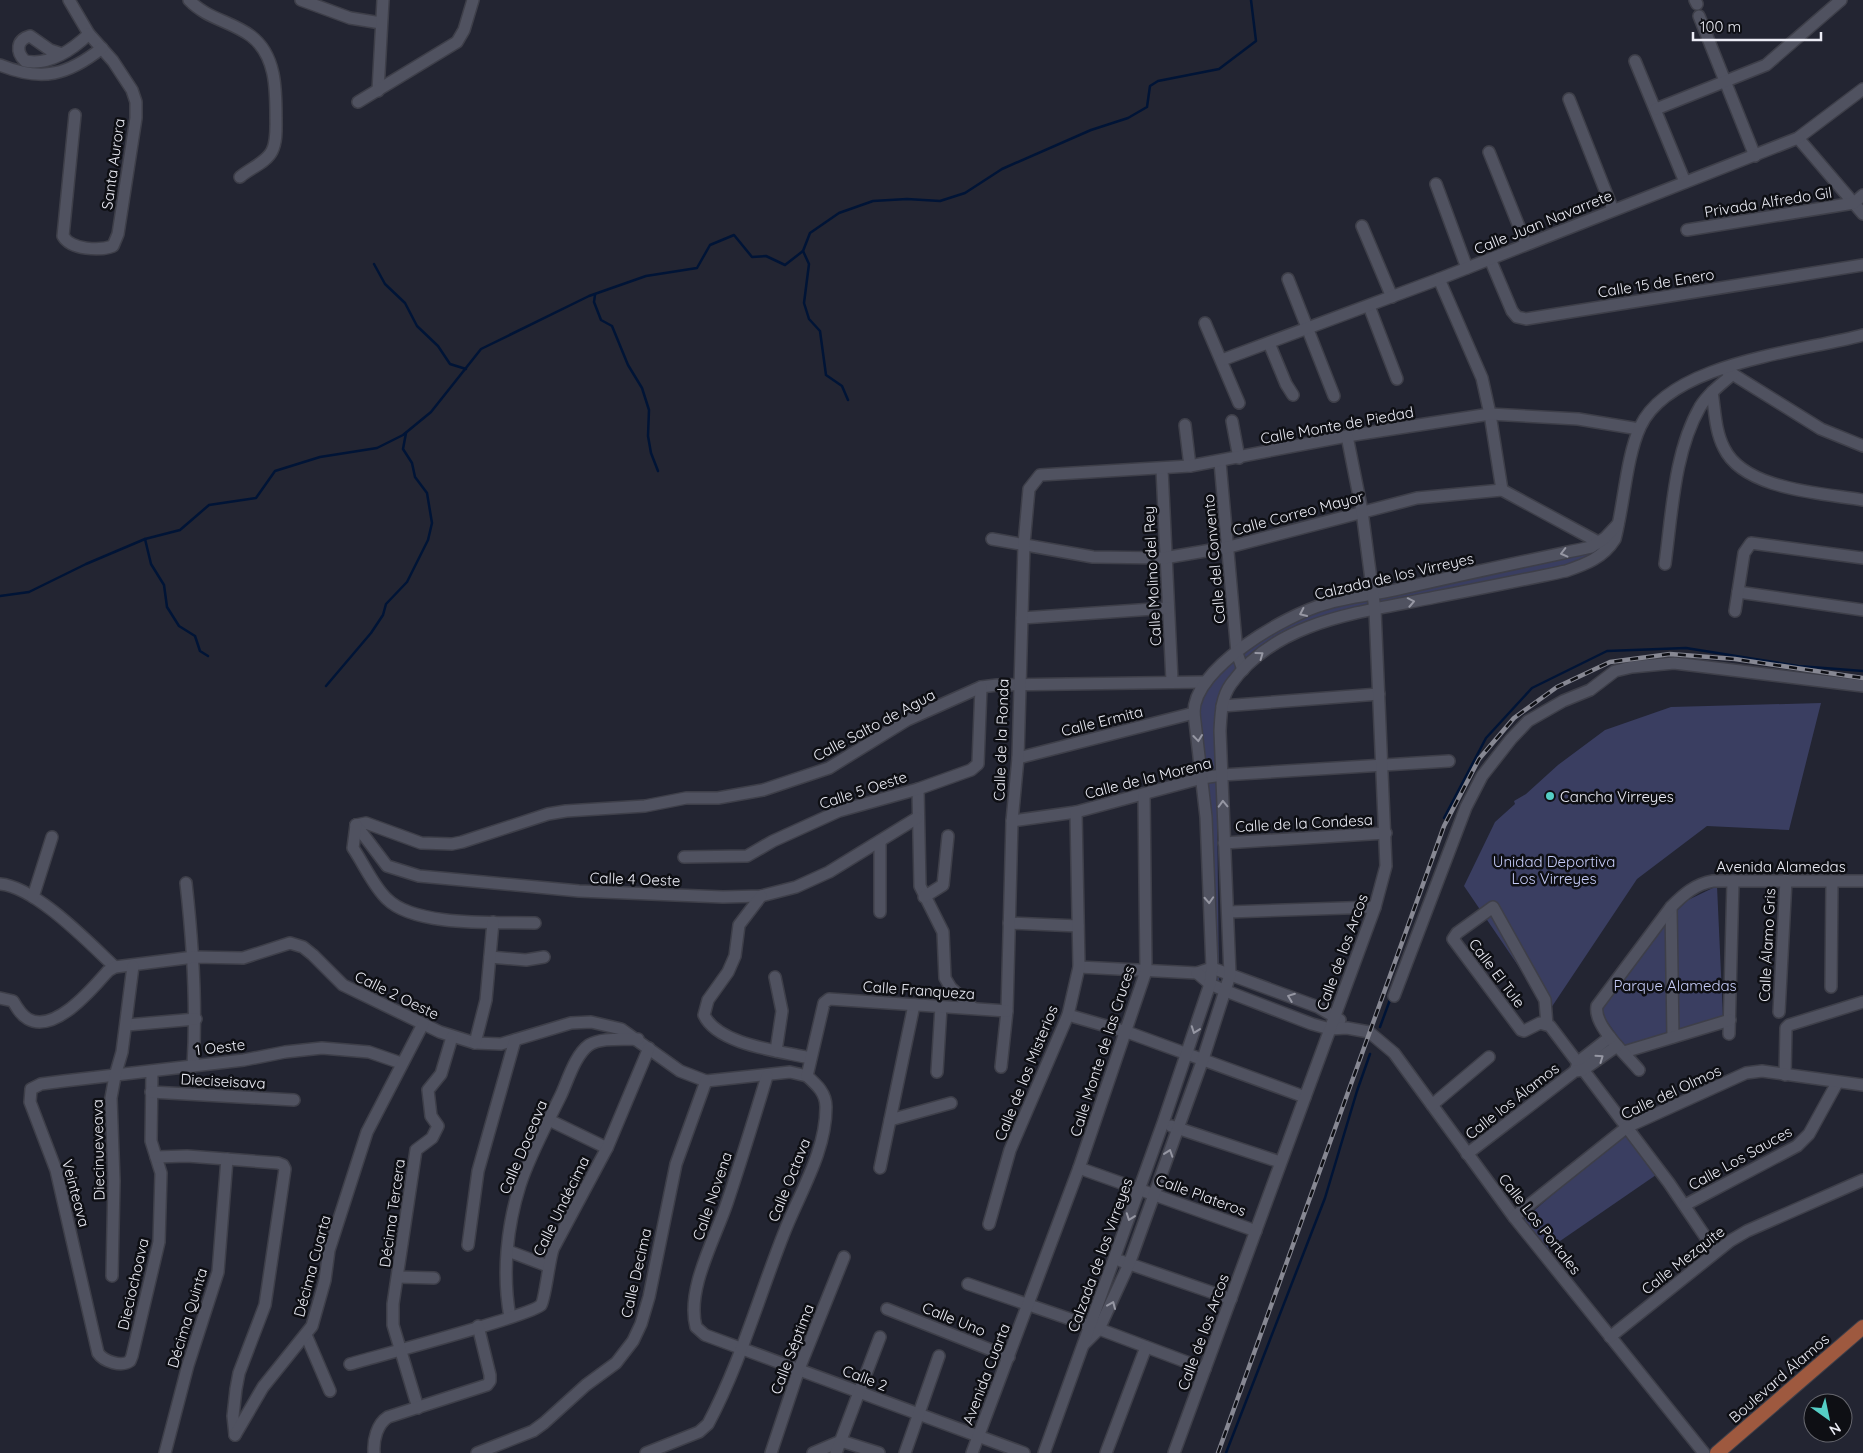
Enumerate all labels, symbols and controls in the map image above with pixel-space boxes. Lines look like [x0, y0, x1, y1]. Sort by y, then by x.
scale bar [1693, 10, 1820, 42]
text: 100 m [1700, 17, 1741, 36]
street label: Santa Aurora [97, 117, 129, 211]
street label: Privada Alfredo Gil [1703, 183, 1833, 221]
street label: Calle Juan Navarrete [1471, 186, 1615, 258]
street label: Calle 15 de Enero [1596, 264, 1716, 302]
street label: Calle Monte de Piedad [1259, 402, 1415, 448]
street label: Calle Correo Mayor [1230, 486, 1366, 540]
street label: Calle del Convento [1199, 493, 1229, 625]
street label: Calle Molino del Rey [1139, 506, 1165, 646]
one-way arrow [1559, 547, 1568, 558]
street label: Calzada de los Virreyes [1313, 548, 1475, 604]
one-way arrow [1407, 597, 1416, 608]
one-way arrow [1299, 607, 1308, 617]
one-way arrow [1254, 653, 1263, 661]
street label: Calle de la Ronda [989, 679, 1013, 801]
street label: Calle Salto de Agua [810, 685, 938, 765]
street label: Calle Ermita [1059, 702, 1145, 740]
one-way arrow [1192, 734, 1203, 742]
street label: Calle de la Morena [1083, 753, 1213, 803]
street label: Calle 5 Oeste [817, 767, 909, 813]
place label: Cancha Virreyes [1560, 787, 1674, 806]
marker: Cancha Virreyes [1544, 790, 1556, 802]
one-way arrow [1217, 799, 1228, 807]
street label: Calle de la Condesa [1235, 810, 1373, 836]
park label: Unidad Deportiva Los Virreyes [1493, 852, 1615, 888]
street label: Avenida Alamedas [1716, 857, 1846, 876]
street label: Calle 4 Oeste [589, 868, 681, 890]
street label: Calle Álamo Gris [1755, 888, 1779, 1002]
street label: Calle de los Arcos [1312, 891, 1372, 1013]
one-way arrow [1204, 896, 1215, 904]
street label: Calle El Tule [1465, 935, 1529, 1011]
street label: Calle Monte de las Cruces [1065, 963, 1139, 1139]
street label: Calle 2 Oeste [352, 966, 442, 1024]
park label: Parque Alamedas [1613, 976, 1737, 995]
street label: Calle Franqueza [862, 977, 976, 1003]
one-way arrow [1287, 993, 1295, 1003]
street label: Calle de los Misterios [990, 1002, 1062, 1144]
one-way arrow [1191, 1026, 1201, 1034]
street label: 1 Oeste [194, 1035, 246, 1059]
one-way arrow [1594, 1055, 1604, 1064]
street label: Calle los Álamos [1461, 1059, 1563, 1143]
street label: Calle del Olmos [1618, 1061, 1724, 1123]
street label: Dieciseisava [180, 1069, 266, 1093]
street label: Calle Doceava [495, 1097, 551, 1197]
street label: Diecinueveava [88, 1099, 108, 1201]
street label: Calle Los Sauces [1685, 1122, 1795, 1194]
street label: Calle Octava [764, 1135, 814, 1225]
street label: Calle Novena [688, 1149, 736, 1243]
one-way arrow [1163, 1149, 1173, 1158]
street label: Calle Undécima [529, 1153, 593, 1259]
street label: Veinteava [58, 1157, 94, 1229]
street label: Décima Tercera [375, 1158, 409, 1268]
street label: Calle Plateros [1153, 1170, 1249, 1220]
street label: Calle Los Portales [1495, 1170, 1585, 1278]
street label: Calzada de los Virreyes [1063, 1175, 1137, 1335]
one-way arrow [1126, 1212, 1136, 1220]
street label: Décima Cuarta [289, 1213, 335, 1319]
street label: Calle Mezquite [1638, 1222, 1728, 1298]
street label: Calle Decima [616, 1226, 656, 1320]
street label: Dieciochoava [113, 1236, 153, 1332]
street label: Décima Quinta [163, 1266, 211, 1370]
street label: Calle de los Arcos [1173, 1271, 1233, 1393]
street label: Calle Uno [920, 1298, 988, 1340]
street label: Calle Séptima [766, 1301, 818, 1397]
one-way arrow [1105, 1301, 1116, 1310]
street label: Avenida Cuarta [958, 1321, 1014, 1427]
street label: Boulevard Álamos [1725, 1329, 1833, 1427]
street label: Calle 2 [840, 1361, 890, 1395]
north arrow [1803, 1393, 1853, 1443]
text: N [1826, 1419, 1844, 1439]

